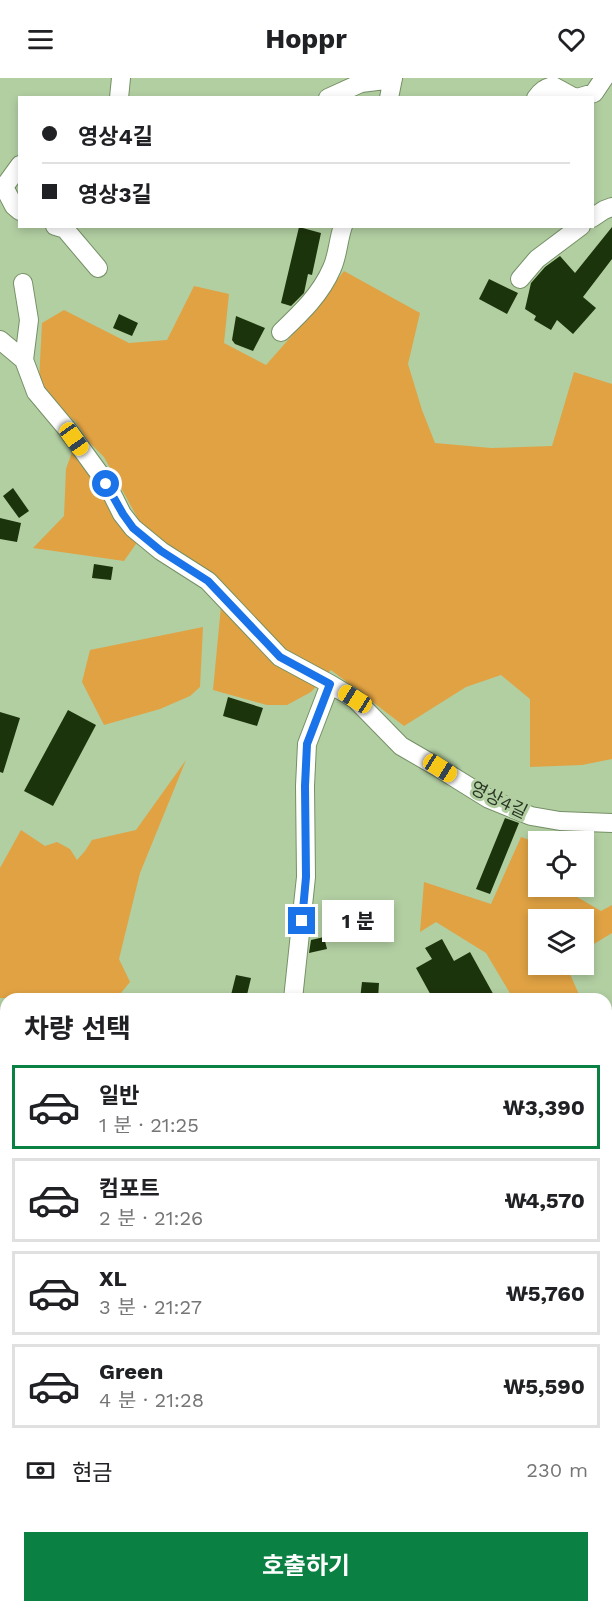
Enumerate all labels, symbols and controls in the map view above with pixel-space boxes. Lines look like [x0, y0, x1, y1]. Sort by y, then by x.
icon: menu [24, 23, 57, 56]
text: Hoppr [265, 23, 347, 55]
icon: heart [555, 23, 588, 56]
text: 영상4길 [78, 124, 153, 149]
text: 영상3길 [78, 182, 152, 207]
car [56, 419, 92, 459]
route start [92, 470, 119, 497]
car [335, 682, 375, 716]
car [420, 751, 460, 785]
street label: 영상4길 [467, 777, 531, 822]
map controls [528, 831, 594, 975]
button: locate [528, 831, 594, 897]
callout: 1 분 [323, 900, 395, 942]
route end [288, 907, 315, 934]
text: 1 분 [342, 909, 374, 933]
button: layers [528, 909, 594, 975]
text: 차량 선택 [24, 1013, 131, 1045]
icon: car [27, 1080, 81, 1134]
text: 일반 [99, 1083, 139, 1108]
text: ₩3,390 [503, 1095, 585, 1120]
text: 1 분 · 21:25 [99, 1113, 199, 1137]
icon: car [27, 1173, 81, 1227]
text: 컴포트 [99, 1176, 160, 1201]
text: ₩4,570 [504, 1188, 585, 1213]
text: 2 분 · 21:26 [99, 1206, 203, 1230]
icon: car [27, 1266, 81, 1320]
text: XL [99, 1266, 127, 1291]
text: ₩5,760 [506, 1281, 585, 1306]
text: 3 분 · 21:27 [99, 1295, 202, 1319]
icon: car [27, 1359, 81, 1413]
text: Green [99, 1359, 163, 1384]
text: ₩5,590 [503, 1374, 585, 1399]
text: 4 분 · 21:28 [99, 1388, 204, 1412]
icon: cash [24, 1454, 57, 1487]
text: 230 m [526, 1458, 588, 1482]
text: 현금 [72, 1460, 112, 1485]
button: 호출하기 [24, 1532, 588, 1601]

